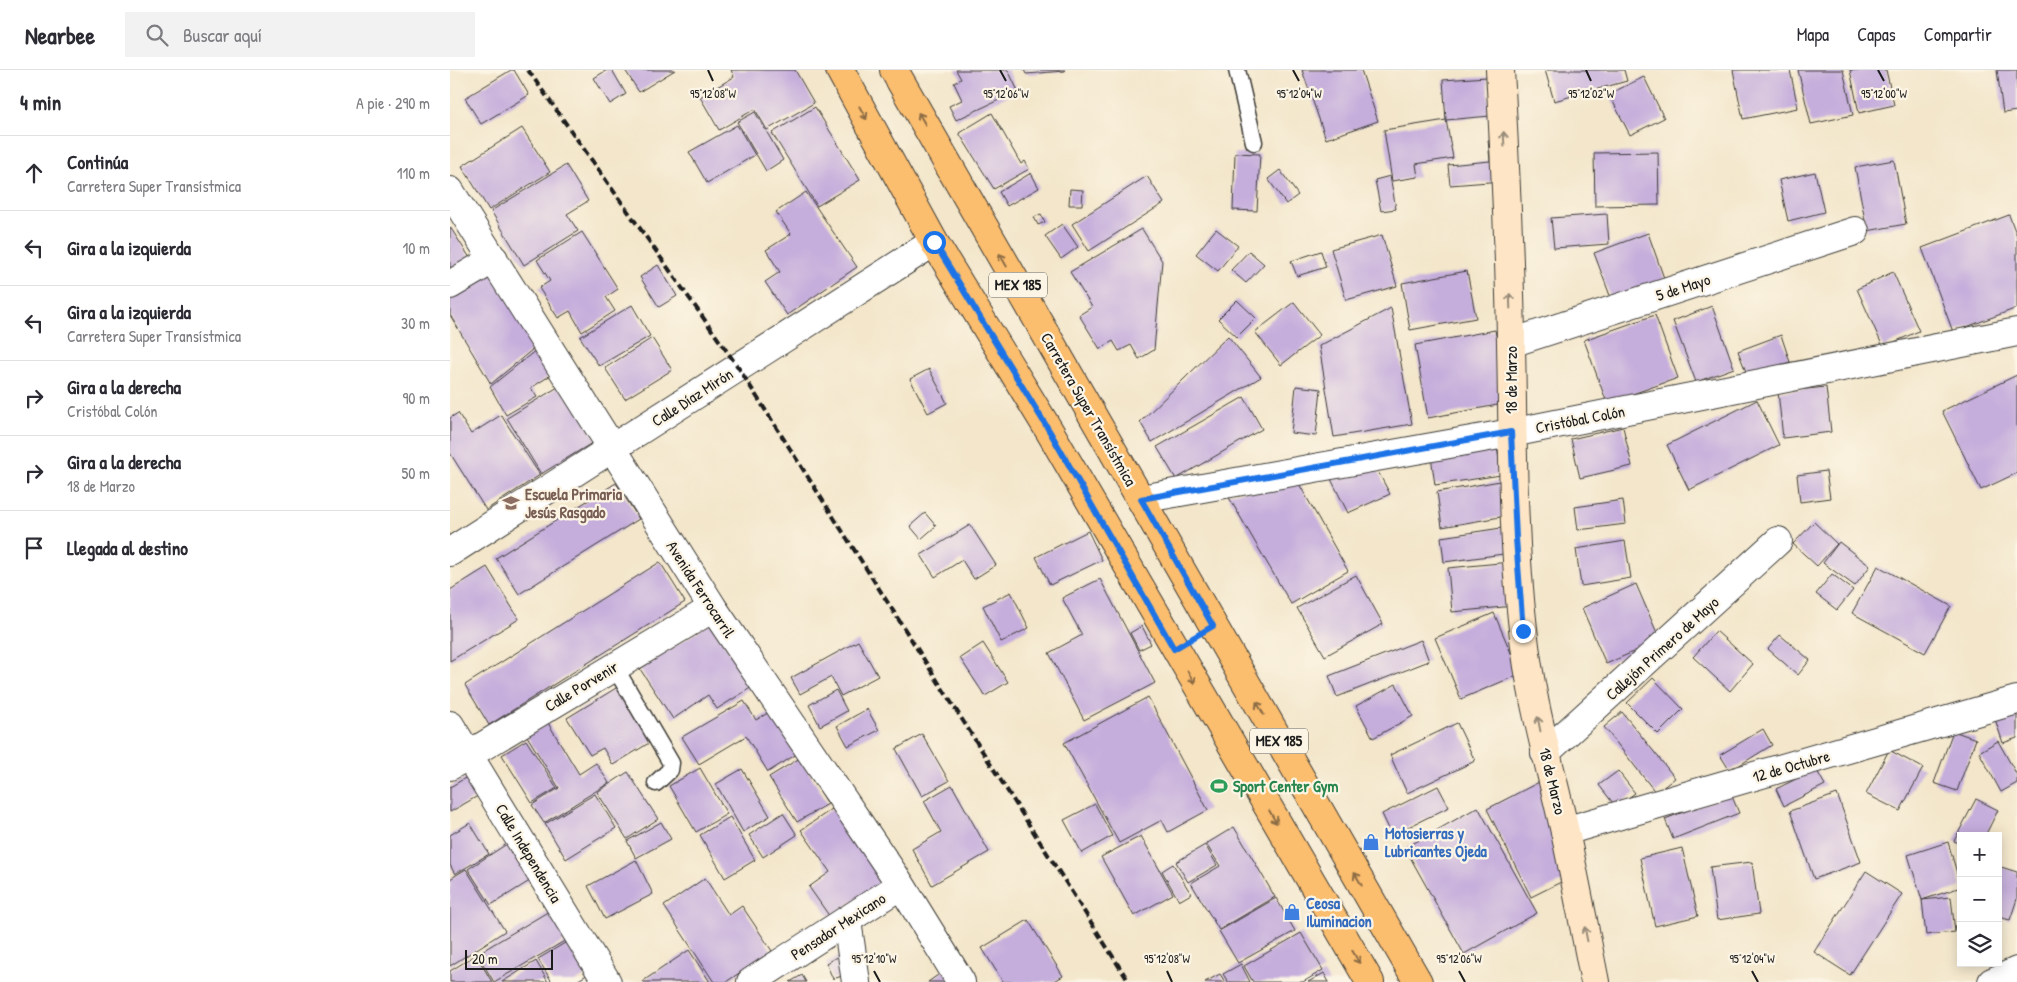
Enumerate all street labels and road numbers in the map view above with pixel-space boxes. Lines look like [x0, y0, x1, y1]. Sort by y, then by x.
street label: 5 de Mayo [1653, 268, 1713, 306]
road number: MEX 185 [989, 272, 1047, 298]
street label: Carretera Super Transístmica [1036, 328, 1142, 490]
street label: 18 de Marzo [1500, 345, 1522, 414]
street label: Calle Díaz Mirón [647, 362, 737, 432]
street label: Cristóbal Colón [1533, 400, 1627, 438]
street label: Avenida Ferrocarril [661, 536, 741, 642]
street label: Callejón Primero de Mayo [1601, 591, 1724, 705]
street label: Calle Porvenir [540, 655, 622, 717]
road number: MEX 185 [1250, 728, 1308, 754]
street label: 12 de Octubre [1750, 744, 1833, 788]
street label: 18 de Marzo [1534, 745, 1572, 817]
street label: Calle Independencia [491, 799, 567, 907]
street label: Pensador Mexicano [786, 887, 890, 965]

